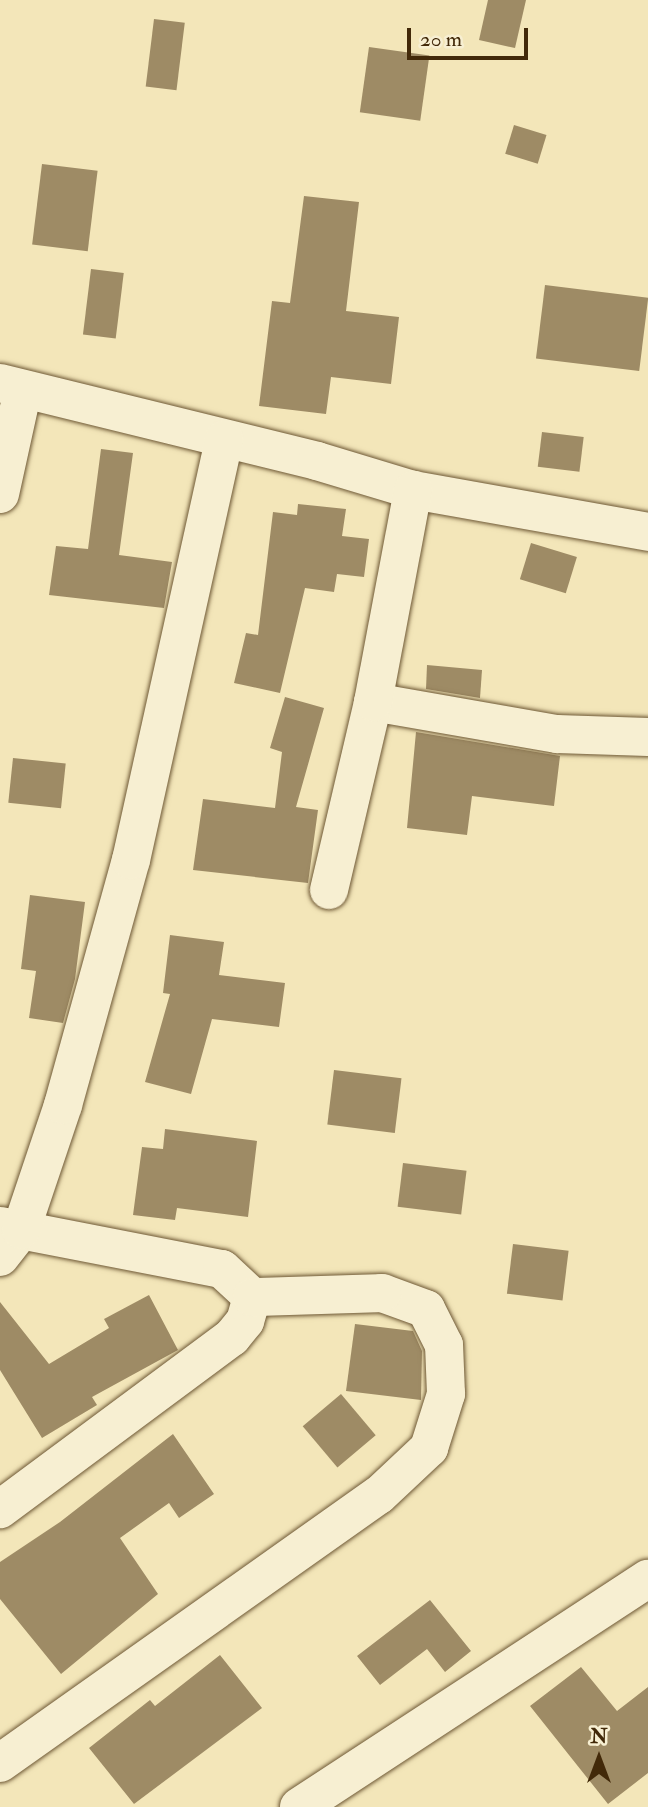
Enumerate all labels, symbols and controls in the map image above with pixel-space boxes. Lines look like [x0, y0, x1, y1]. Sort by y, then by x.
scale bar [410, 14, 531, 58]
text: 20 m [420, 26, 462, 53]
north arrow [564, 1723, 634, 1793]
text: N [590, 1725, 608, 1749]

